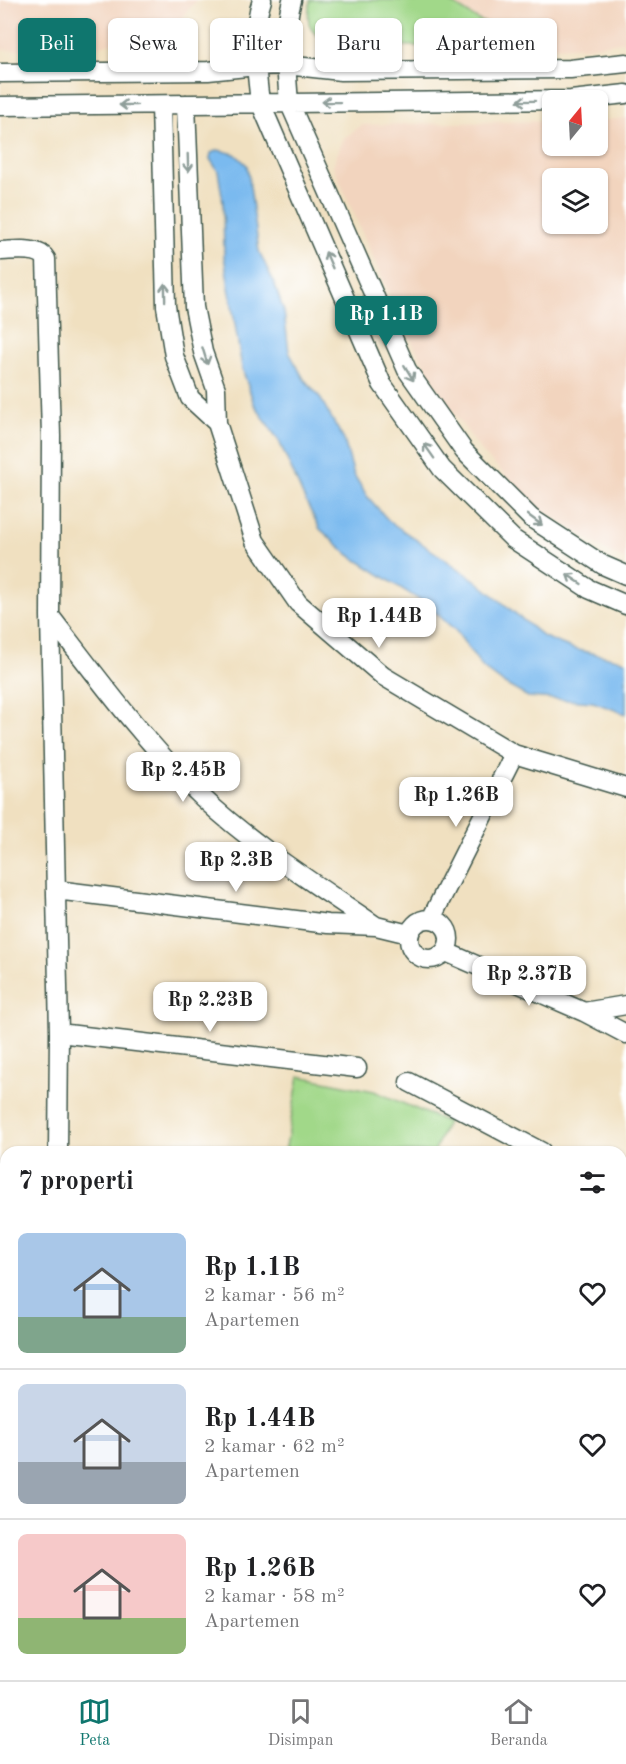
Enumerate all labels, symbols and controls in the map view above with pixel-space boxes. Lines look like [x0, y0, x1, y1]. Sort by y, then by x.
chip: Beli [18, 18, 96, 72]
chip: Sewa [108, 18, 198, 72]
chip: Filter [210, 18, 303, 72]
chip: Baru [315, 18, 402, 72]
chip: Apartemen [414, 18, 557, 72]
north arrow [542, 90, 608, 156]
map controls [542, 90, 608, 234]
one-way arrow [516, 95, 536, 106]
one-way arrow [321, 96, 341, 108]
one-way arrow [118, 99, 138, 111]
one-way arrow [183, 152, 194, 172]
button: layers [542, 168, 608, 234]
one-way arrow [323, 252, 335, 270]
one-way arrow [160, 282, 171, 302]
pin: Rp 1.1B [331, 296, 441, 347]
text: Rp 1.1B [349, 305, 423, 325]
one-way arrow [200, 346, 211, 365]
one-way arrow [404, 364, 416, 381]
one-way arrow [423, 443, 435, 459]
one-way arrow [527, 514, 543, 526]
one-way arrow [566, 573, 583, 585]
pin: Rp 1.44B [317, 598, 441, 649]
text: Rp 1.44B [336, 607, 422, 627]
pin: Rp 2.45B [121, 752, 245, 803]
text: Rp 2.45B [140, 761, 226, 781]
pin: Rp 1.26B [394, 777, 518, 828]
text: Rp 1.26B [413, 786, 499, 806]
pin: Rp 2.3B [181, 842, 291, 893]
text: Rp 2.3B [199, 851, 273, 871]
pin: Rp 2.37B [467, 956, 591, 1007]
text: Rp 2.37B [486, 965, 572, 985]
pin: Rp 2.23B [148, 982, 272, 1033]
text: Rp 2.23B [167, 991, 253, 1011]
icon: filters [576, 1166, 609, 1199]
text: 7 properti [18, 1169, 134, 1195]
text: Rp 1.1B [204, 1255, 300, 1281]
icon: home [66, 1257, 138, 1329]
icon: heart [576, 1277, 609, 1310]
text: 2 kamar · 56 m² [204, 1286, 345, 1306]
text: Apartemen [204, 1311, 300, 1331]
text: Rp 1.44B [204, 1406, 315, 1432]
icon: home [66, 1408, 138, 1480]
icon: heart [576, 1428, 609, 1461]
text: 2 kamar · 62 m² [204, 1437, 345, 1457]
text: Apartemen [204, 1462, 300, 1482]
text: Rp 1.26B [204, 1556, 315, 1582]
icon: home [66, 1558, 138, 1630]
icon: heart [576, 1578, 609, 1611]
text: 2 kamar · 58 m² [204, 1587, 345, 1607]
text: Apartemen [204, 1612, 300, 1632]
tab: Peta [78, 1695, 111, 1751]
tab: Disimpan [268, 1695, 333, 1751]
tab: Beranda [490, 1695, 548, 1751]

